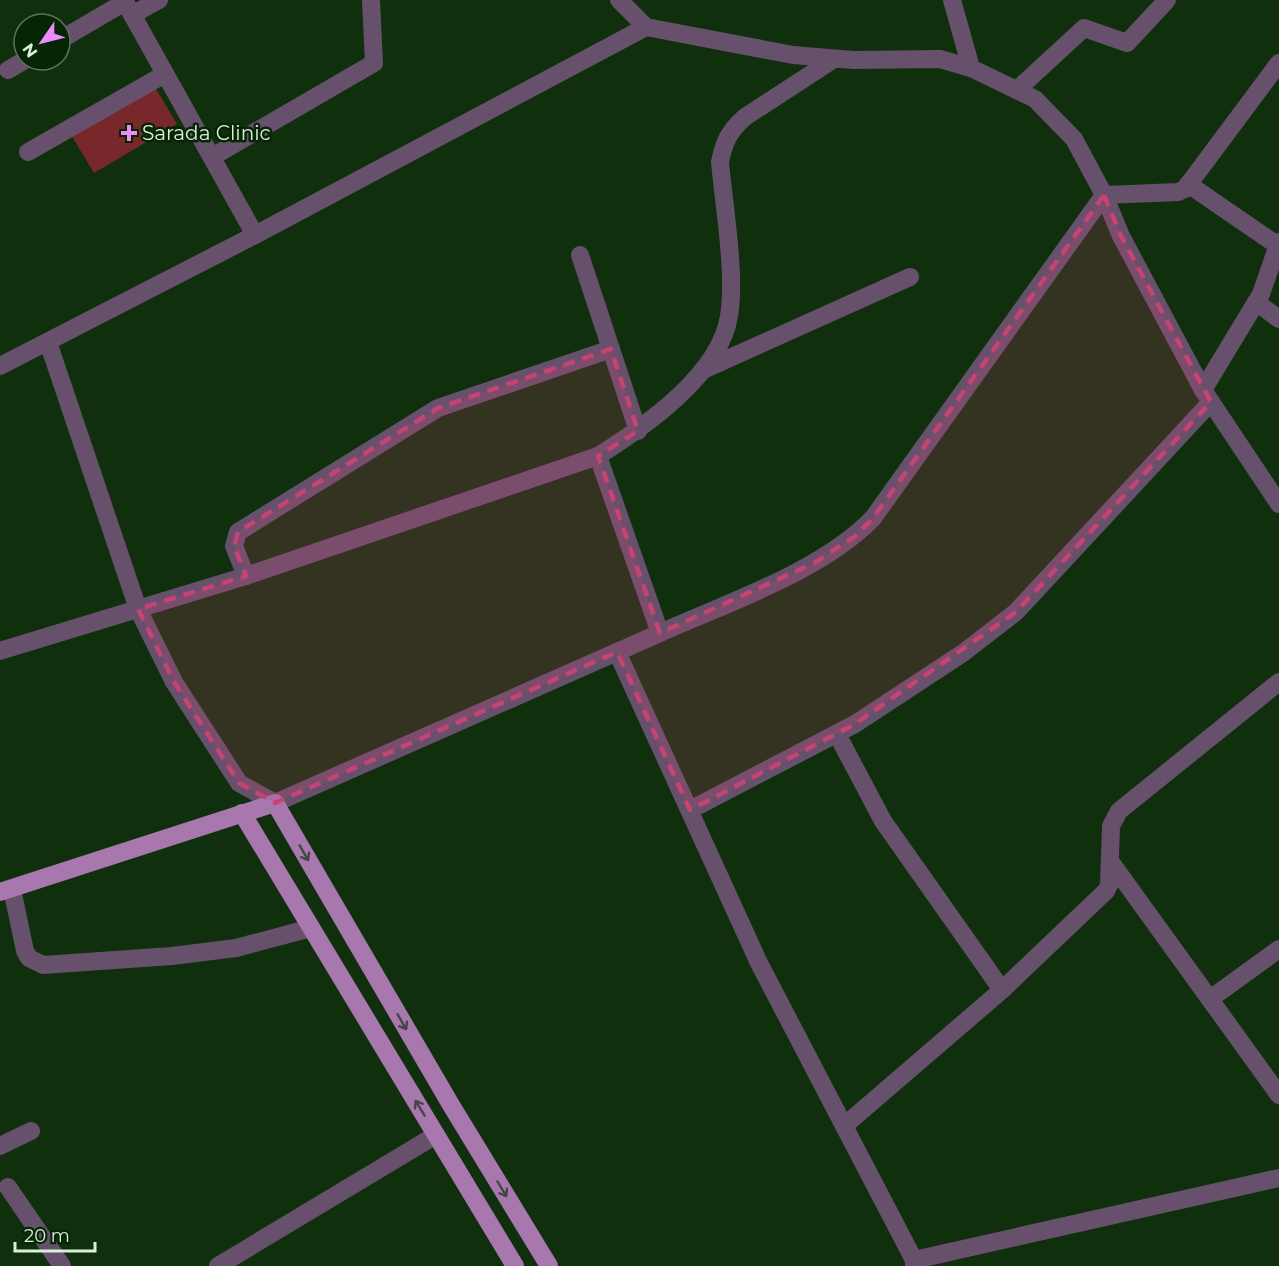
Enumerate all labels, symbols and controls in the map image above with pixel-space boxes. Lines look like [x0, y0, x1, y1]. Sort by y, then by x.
north arrow [12, 12, 72, 72]
text: N [19, 40, 42, 61]
place label: Sarada Clinic [142, 121, 271, 145]
marker: Sarada Clinic [120, 124, 138, 142]
one-way arrow [298, 844, 310, 861]
one-way arrow [397, 1013, 409, 1030]
one-way arrow [414, 1100, 426, 1117]
one-way arrow [497, 1180, 509, 1197]
scale bar [15, 1215, 94, 1253]
text: 20 m [24, 1225, 70, 1247]

